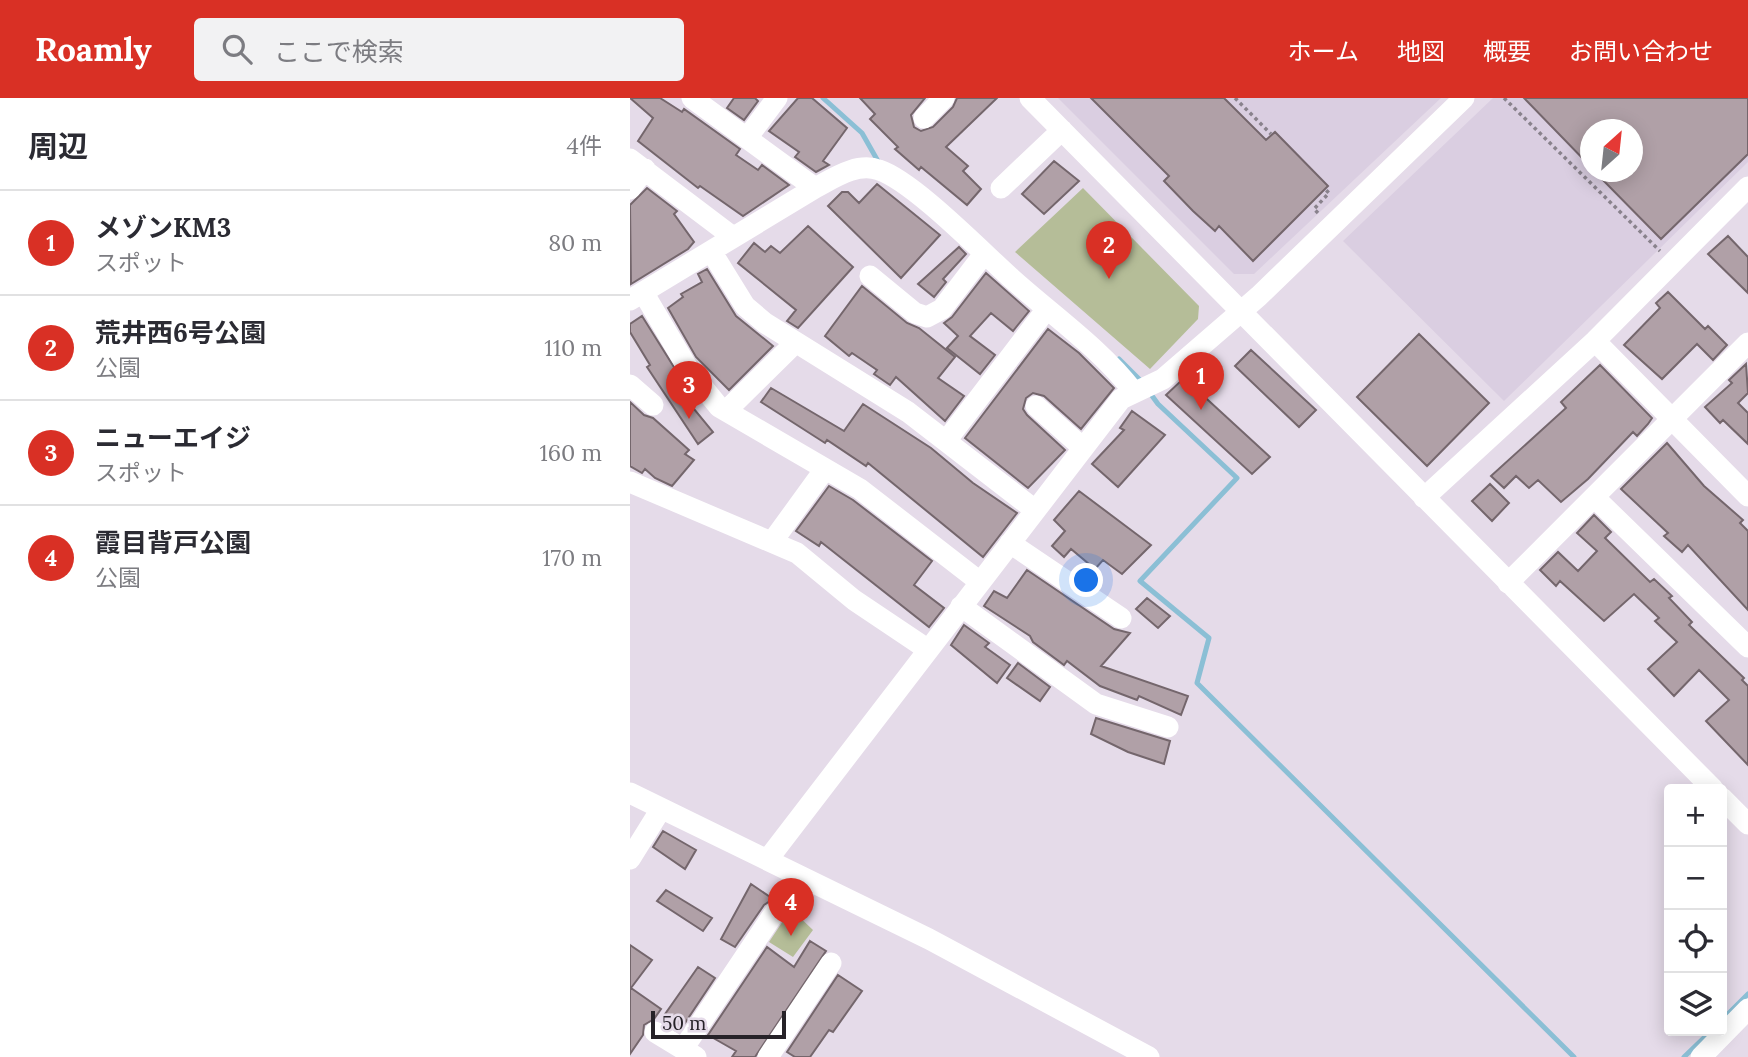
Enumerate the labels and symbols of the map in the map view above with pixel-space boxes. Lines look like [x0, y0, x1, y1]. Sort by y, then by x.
north arrow [1580, 119, 1643, 182]
pin: 2 [1086, 221, 1132, 279]
pin: 1 [1178, 352, 1224, 410]
pin: 3 [666, 361, 712, 419]
your location [1069, 563, 1103, 597]
pin: 4 [768, 878, 814, 936]
scale bar [651, 1008, 786, 1040]

